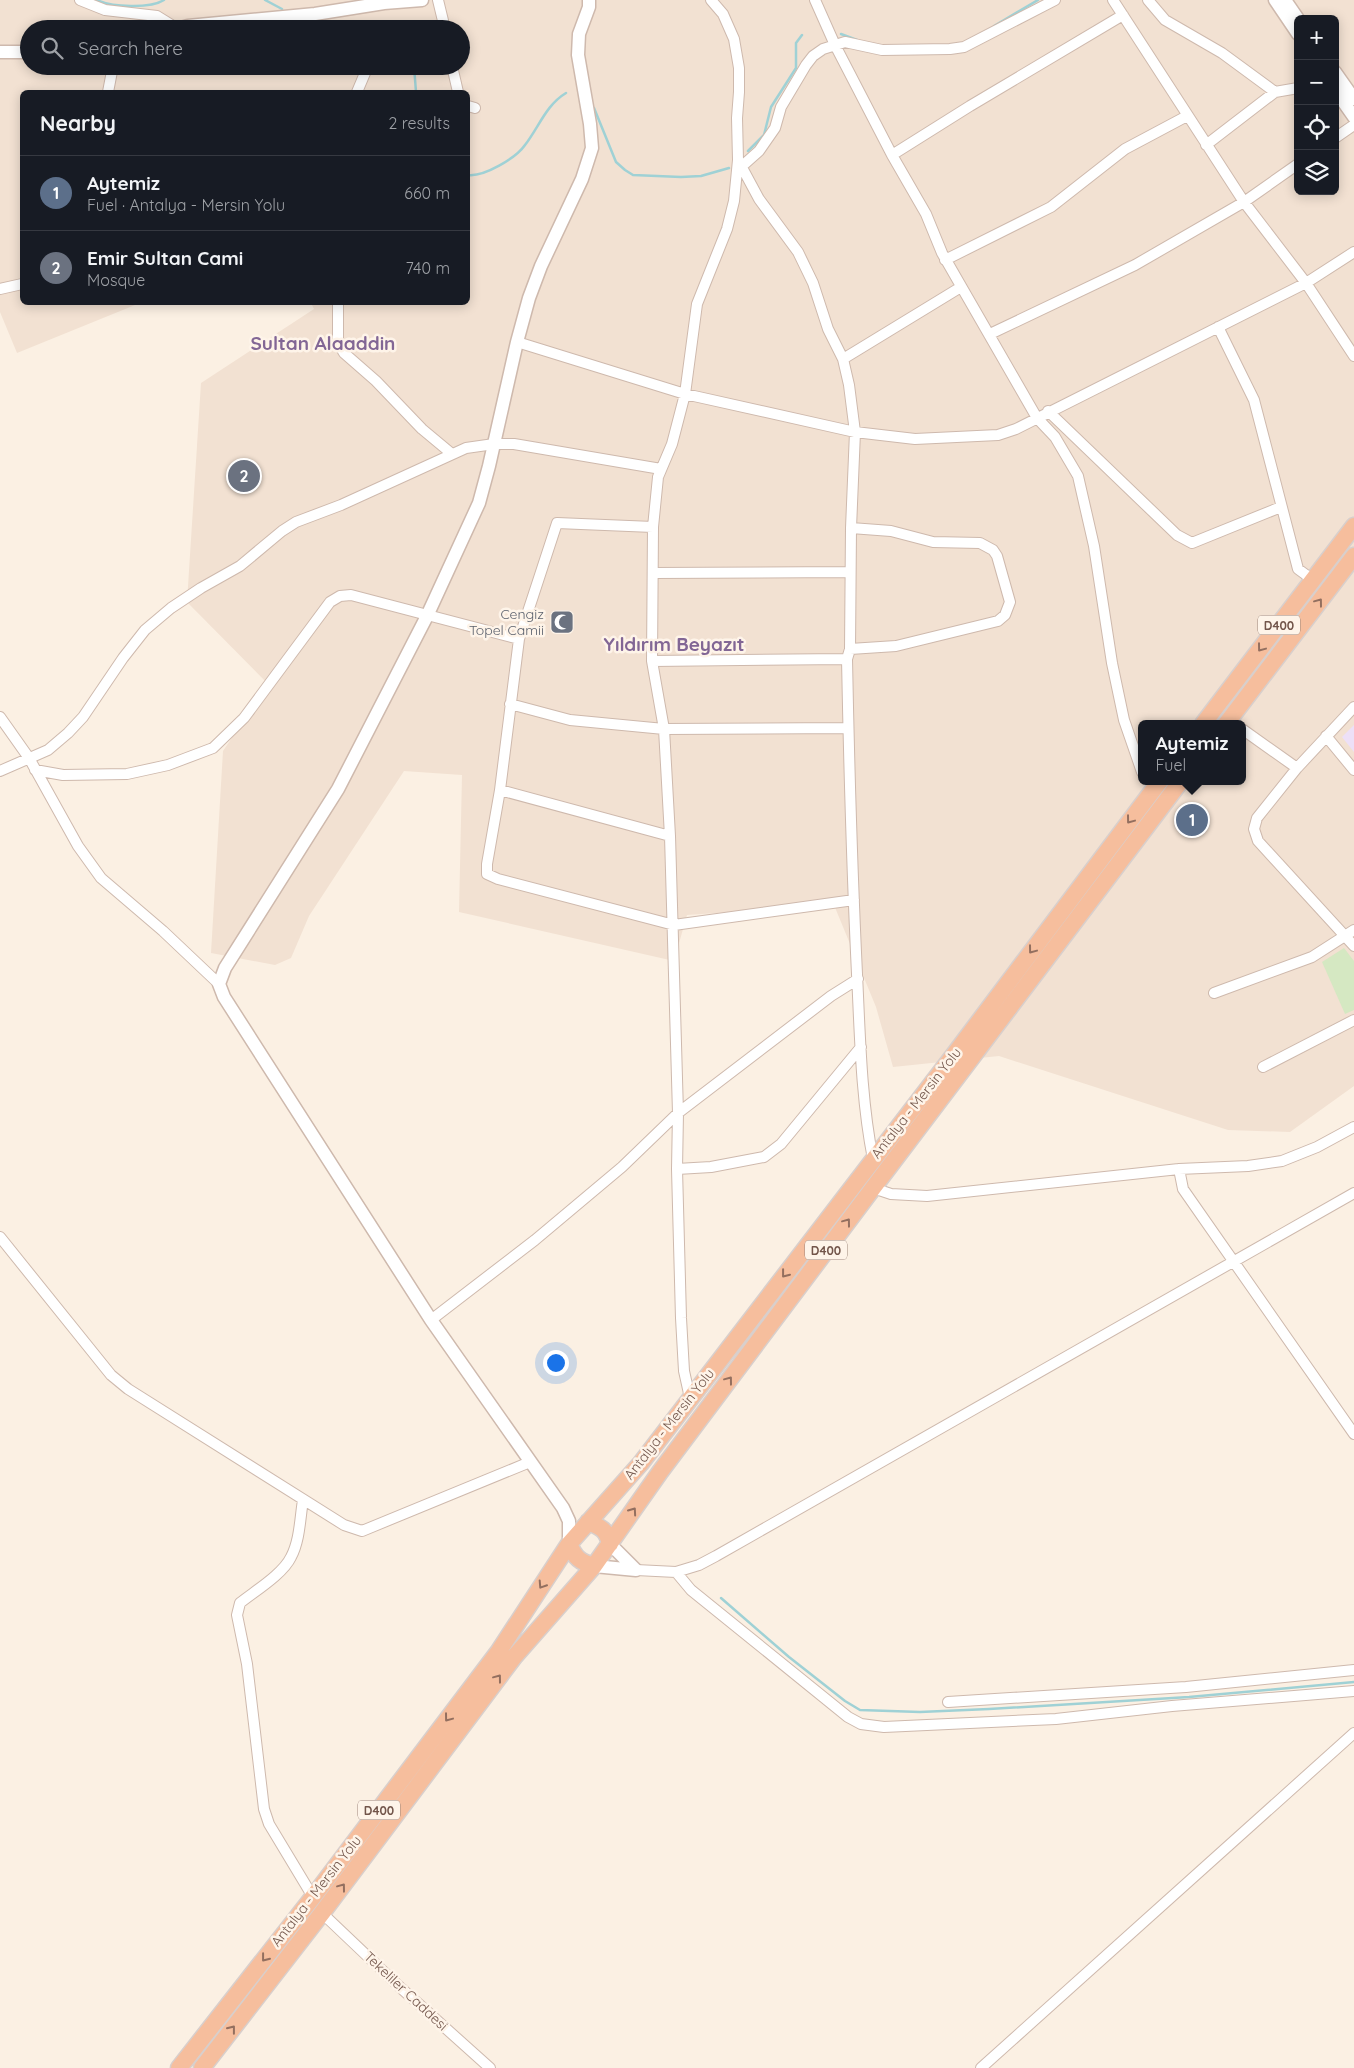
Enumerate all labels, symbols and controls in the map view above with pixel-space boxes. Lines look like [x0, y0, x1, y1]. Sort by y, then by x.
map controls [1294, 15, 1339, 195]
button: + [1294, 15, 1339, 60]
search box [20, 20, 470, 75]
icon: search [38, 34, 66, 62]
text: Search here [78, 36, 183, 60]
button: − [1294, 60, 1339, 105]
button: locate [1294, 105, 1339, 150]
text: Nearby [40, 110, 116, 136]
text: 2 results [388, 113, 450, 133]
button: layers [1294, 150, 1339, 195]
text: Aytemiz [87, 171, 160, 195]
text: 1 [53, 183, 59, 203]
text: 660 m [404, 183, 450, 203]
text: Fuel · Antalya - Mersin Yolu [87, 195, 285, 215]
text: Emir Sultan Cami [87, 246, 243, 270]
text: 2 [51, 258, 61, 278]
text: 740 m [406, 258, 450, 278]
text: Mosque [87, 270, 145, 290]
district label: Sultan Alaaddin [251, 331, 395, 355]
pin: 2 [228, 457, 260, 495]
one-way arrow [1313, 598, 1322, 607]
place label: Cengiz Topel Camii [469, 605, 544, 639]
mosque icon: Cengiz Topel Camii [549, 609, 575, 635]
road number: D400 [1258, 616, 1300, 634]
district label: Yıldırım Beyazıt [604, 632, 744, 656]
one-way arrow [1258, 642, 1267, 652]
popup [1138, 720, 1246, 785]
text: Aytemiz [1156, 731, 1228, 755]
text: Fuel [1156, 755, 1186, 775]
pin: 1 [1176, 801, 1208, 839]
one-way arrow [1128, 814, 1136, 823]
one-way arrow [1030, 944, 1038, 953]
street label: Antalya - Mersin Yolu [867, 1044, 965, 1162]
one-way arrow [842, 1219, 850, 1228]
road number: D400 [805, 1240, 847, 1260]
one-way arrow [782, 1268, 791, 1278]
your location [543, 1350, 569, 1376]
street label: Antalya - Mersin Yolu [620, 1365, 718, 1483]
one-way arrow [724, 1377, 732, 1386]
one-way arrow [627, 1507, 636, 1517]
one-way arrow [539, 1580, 548, 1589]
one-way arrow [493, 1675, 501, 1684]
one-way arrow [446, 1712, 454, 1721]
road number: D400 [358, 1800, 400, 1820]
street label: Antalya - Mersin Yolu [267, 1832, 365, 1950]
one-way arrow [336, 1883, 345, 1893]
street label: Tekeliler Caddesi [360, 1947, 452, 2035]
one-way arrow [262, 1952, 270, 1961]
one-way arrow [226, 2026, 235, 2035]

